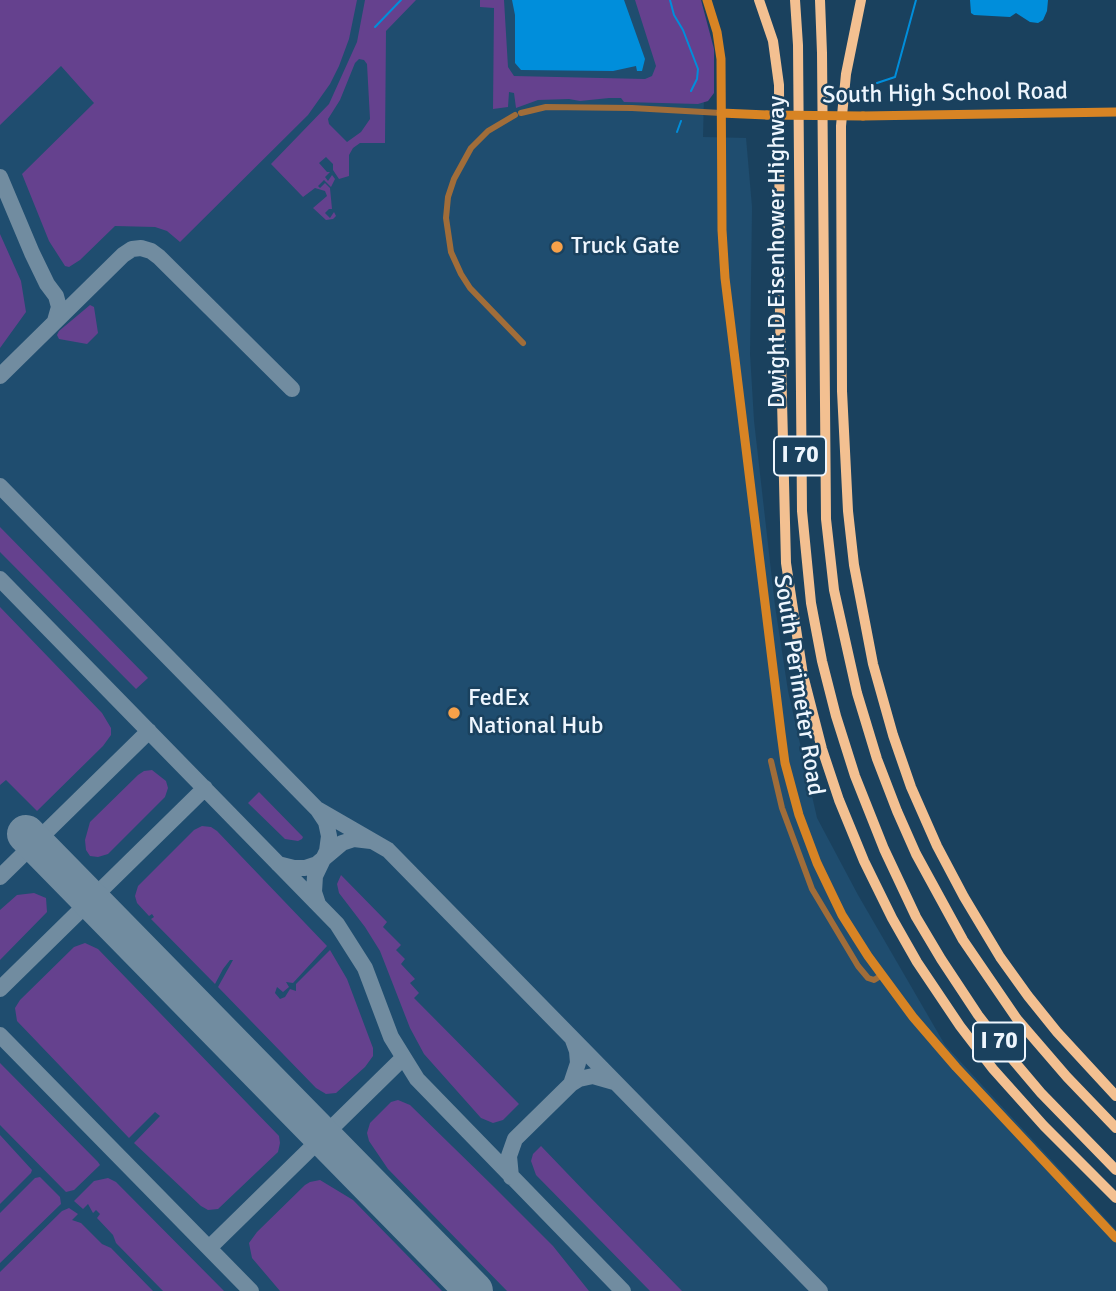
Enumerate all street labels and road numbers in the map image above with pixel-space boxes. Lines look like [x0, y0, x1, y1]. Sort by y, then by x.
street label: South High School Road [822, 77, 1068, 111]
street label: Dwight D Eisenhower Highway [764, 96, 792, 408]
road number: I 70 [774, 436, 826, 476]
street label: South Perimeter Road [766, 573, 830, 797]
road number: I 70 [973, 1023, 1025, 1062]

